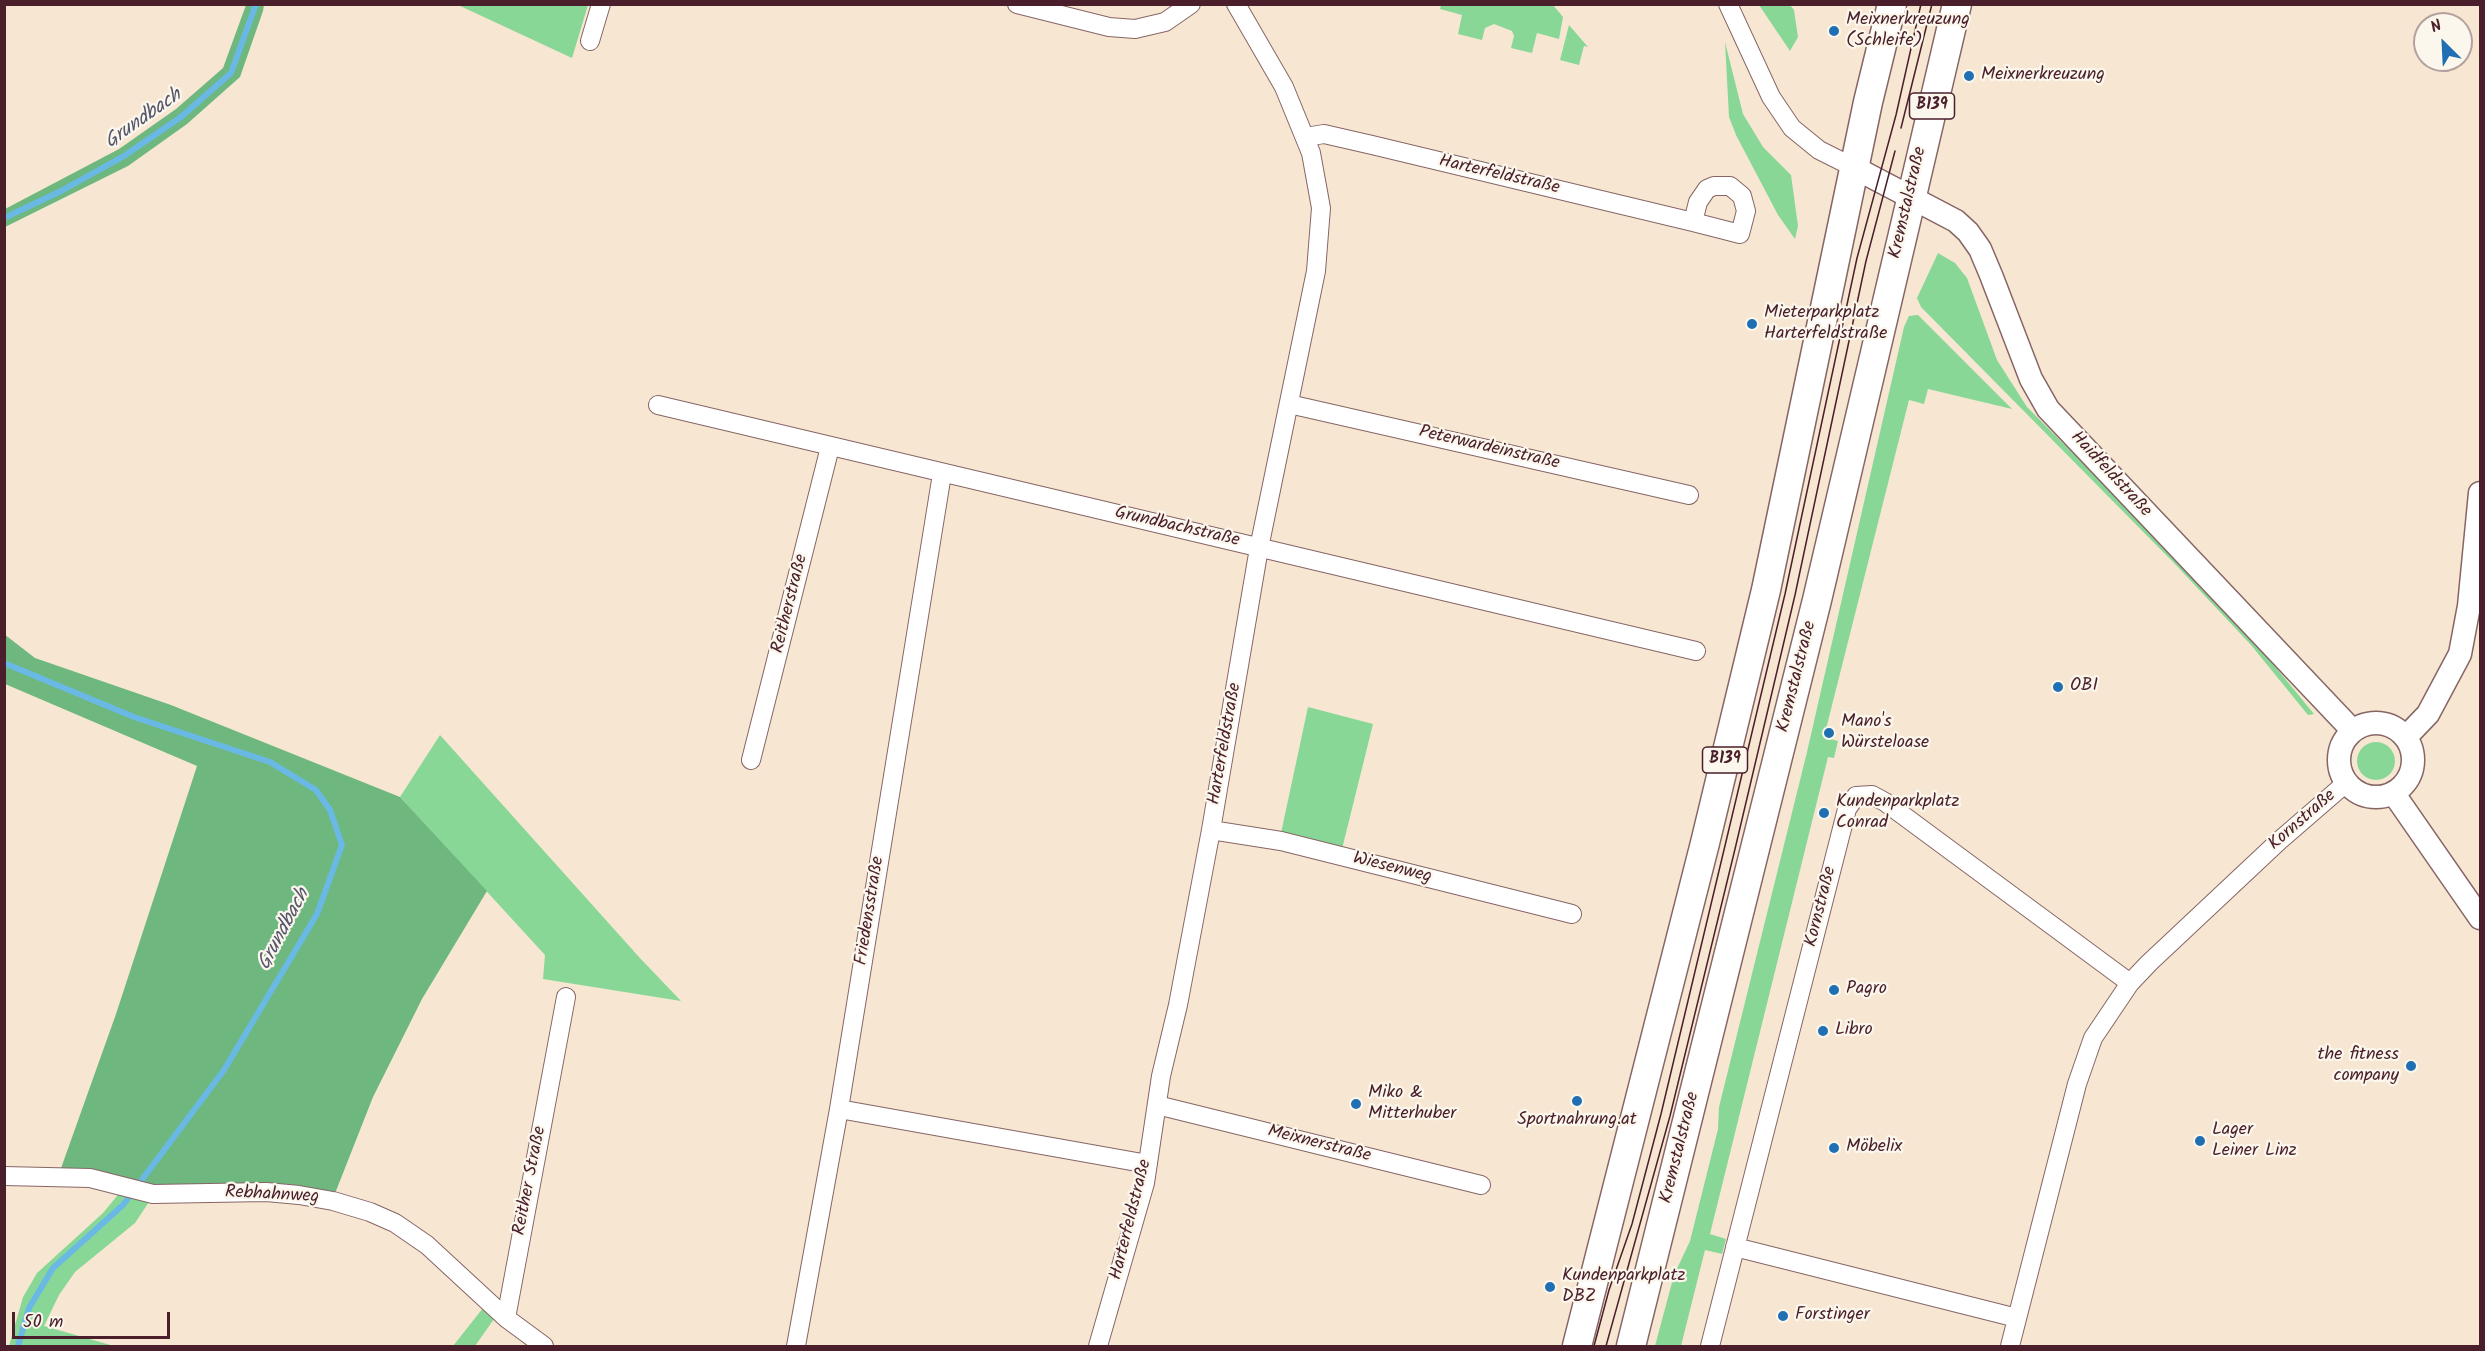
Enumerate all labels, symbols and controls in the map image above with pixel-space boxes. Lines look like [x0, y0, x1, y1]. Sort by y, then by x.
place label: Meixnerkreuzung (Schleife) [1846, 10, 1970, 52]
north arrow [2413, 12, 2473, 72]
text: N [2427, 13, 2446, 40]
marker: Meixnerkreuzung (Schleife) [1827, 24, 1841, 38]
place label: Meixnerkreuzung [1981, 65, 2105, 87]
marker: Meixnerkreuzung [1962, 69, 1976, 83]
water label: Grundbach [101, 85, 187, 155]
road number: B139 [1910, 93, 1954, 119]
street label: Kremstalstraße [1886, 145, 1932, 261]
street label: Harterfeldstraße [1436, 152, 1562, 200]
place label: Mieterparkplatz Harterfeldstraße [1764, 303, 1887, 346]
marker: Mieterparkplatz Harterfeldstraße [1745, 317, 1759, 331]
street label: Peterwardeinstraße [1416, 422, 1562, 476]
street label: Haidfeldstraße [2065, 428, 2155, 522]
street label: Grundbachstraße [1113, 503, 1241, 553]
street label: Reitherstraße [768, 552, 814, 656]
street label: Kremstalstraße [1774, 619, 1822, 735]
place label: OBI [2070, 676, 2098, 698]
marker: OBI [2051, 680, 2065, 694]
street label: Harterfeldstraße [1205, 681, 1247, 807]
place label: Mano's Würsteloase [1841, 712, 1929, 754]
marker: Mano's Würsteloase [1822, 726, 1836, 740]
road number: B139 [1702, 747, 1748, 773]
street label: Kornstraße [2265, 786, 2341, 856]
place label: Kundenparkplatz Conrad [1836, 792, 1959, 834]
marker: Kundenparkplatz Conrad [1817, 806, 1831, 820]
street label: Wiesenweg [1350, 849, 1434, 889]
street label: Friedensstraße [852, 855, 890, 967]
street label: Kornstraße [1802, 865, 1842, 949]
water label: Grundbach [254, 885, 316, 975]
place label: Pagro [1846, 979, 1887, 1001]
marker: Pagro [1827, 983, 1841, 997]
place label: Libro [1835, 1020, 1873, 1042]
marker: Libro [1816, 1024, 1830, 1038]
place label: the fitness company [2318, 1045, 2399, 1088]
marker: the fitness company [2404, 1059, 2418, 1073]
place label: Miko & Mitterhuber [1368, 1083, 1456, 1126]
street label: Kremstalstraße [1657, 1090, 1705, 1206]
marker: Sportnahrung.at [1570, 1094, 1584, 1108]
marker: Miko & Mitterhuber [1349, 1097, 1363, 1111]
place label: Sportnahrung.at [1517, 1110, 1637, 1132]
place label: Lager Leiner Linz [2212, 1120, 2297, 1162]
street label: Meixnerstraße [1265, 1122, 1373, 1168]
street label: Reither Straße [510, 1125, 552, 1237]
marker: Lager Leiner Linz [2193, 1134, 2207, 1148]
place label: Möbelix [1846, 1137, 1902, 1159]
marker: Möbelix [1827, 1141, 1841, 1155]
street label: Harterfeldstraße [1107, 1158, 1157, 1282]
street label: Rebhahnweg [224, 1183, 320, 1209]
place label: Kundenparkplatz DBZ [1562, 1266, 1685, 1308]
marker: Kundenparkplatz DBZ [1543, 1280, 1557, 1294]
scale bar [15, 1300, 172, 1338]
place label: Forstinger [1795, 1305, 1870, 1327]
text: 50 m [23, 1308, 63, 1337]
marker: Forstinger [1776, 1309, 1790, 1323]

